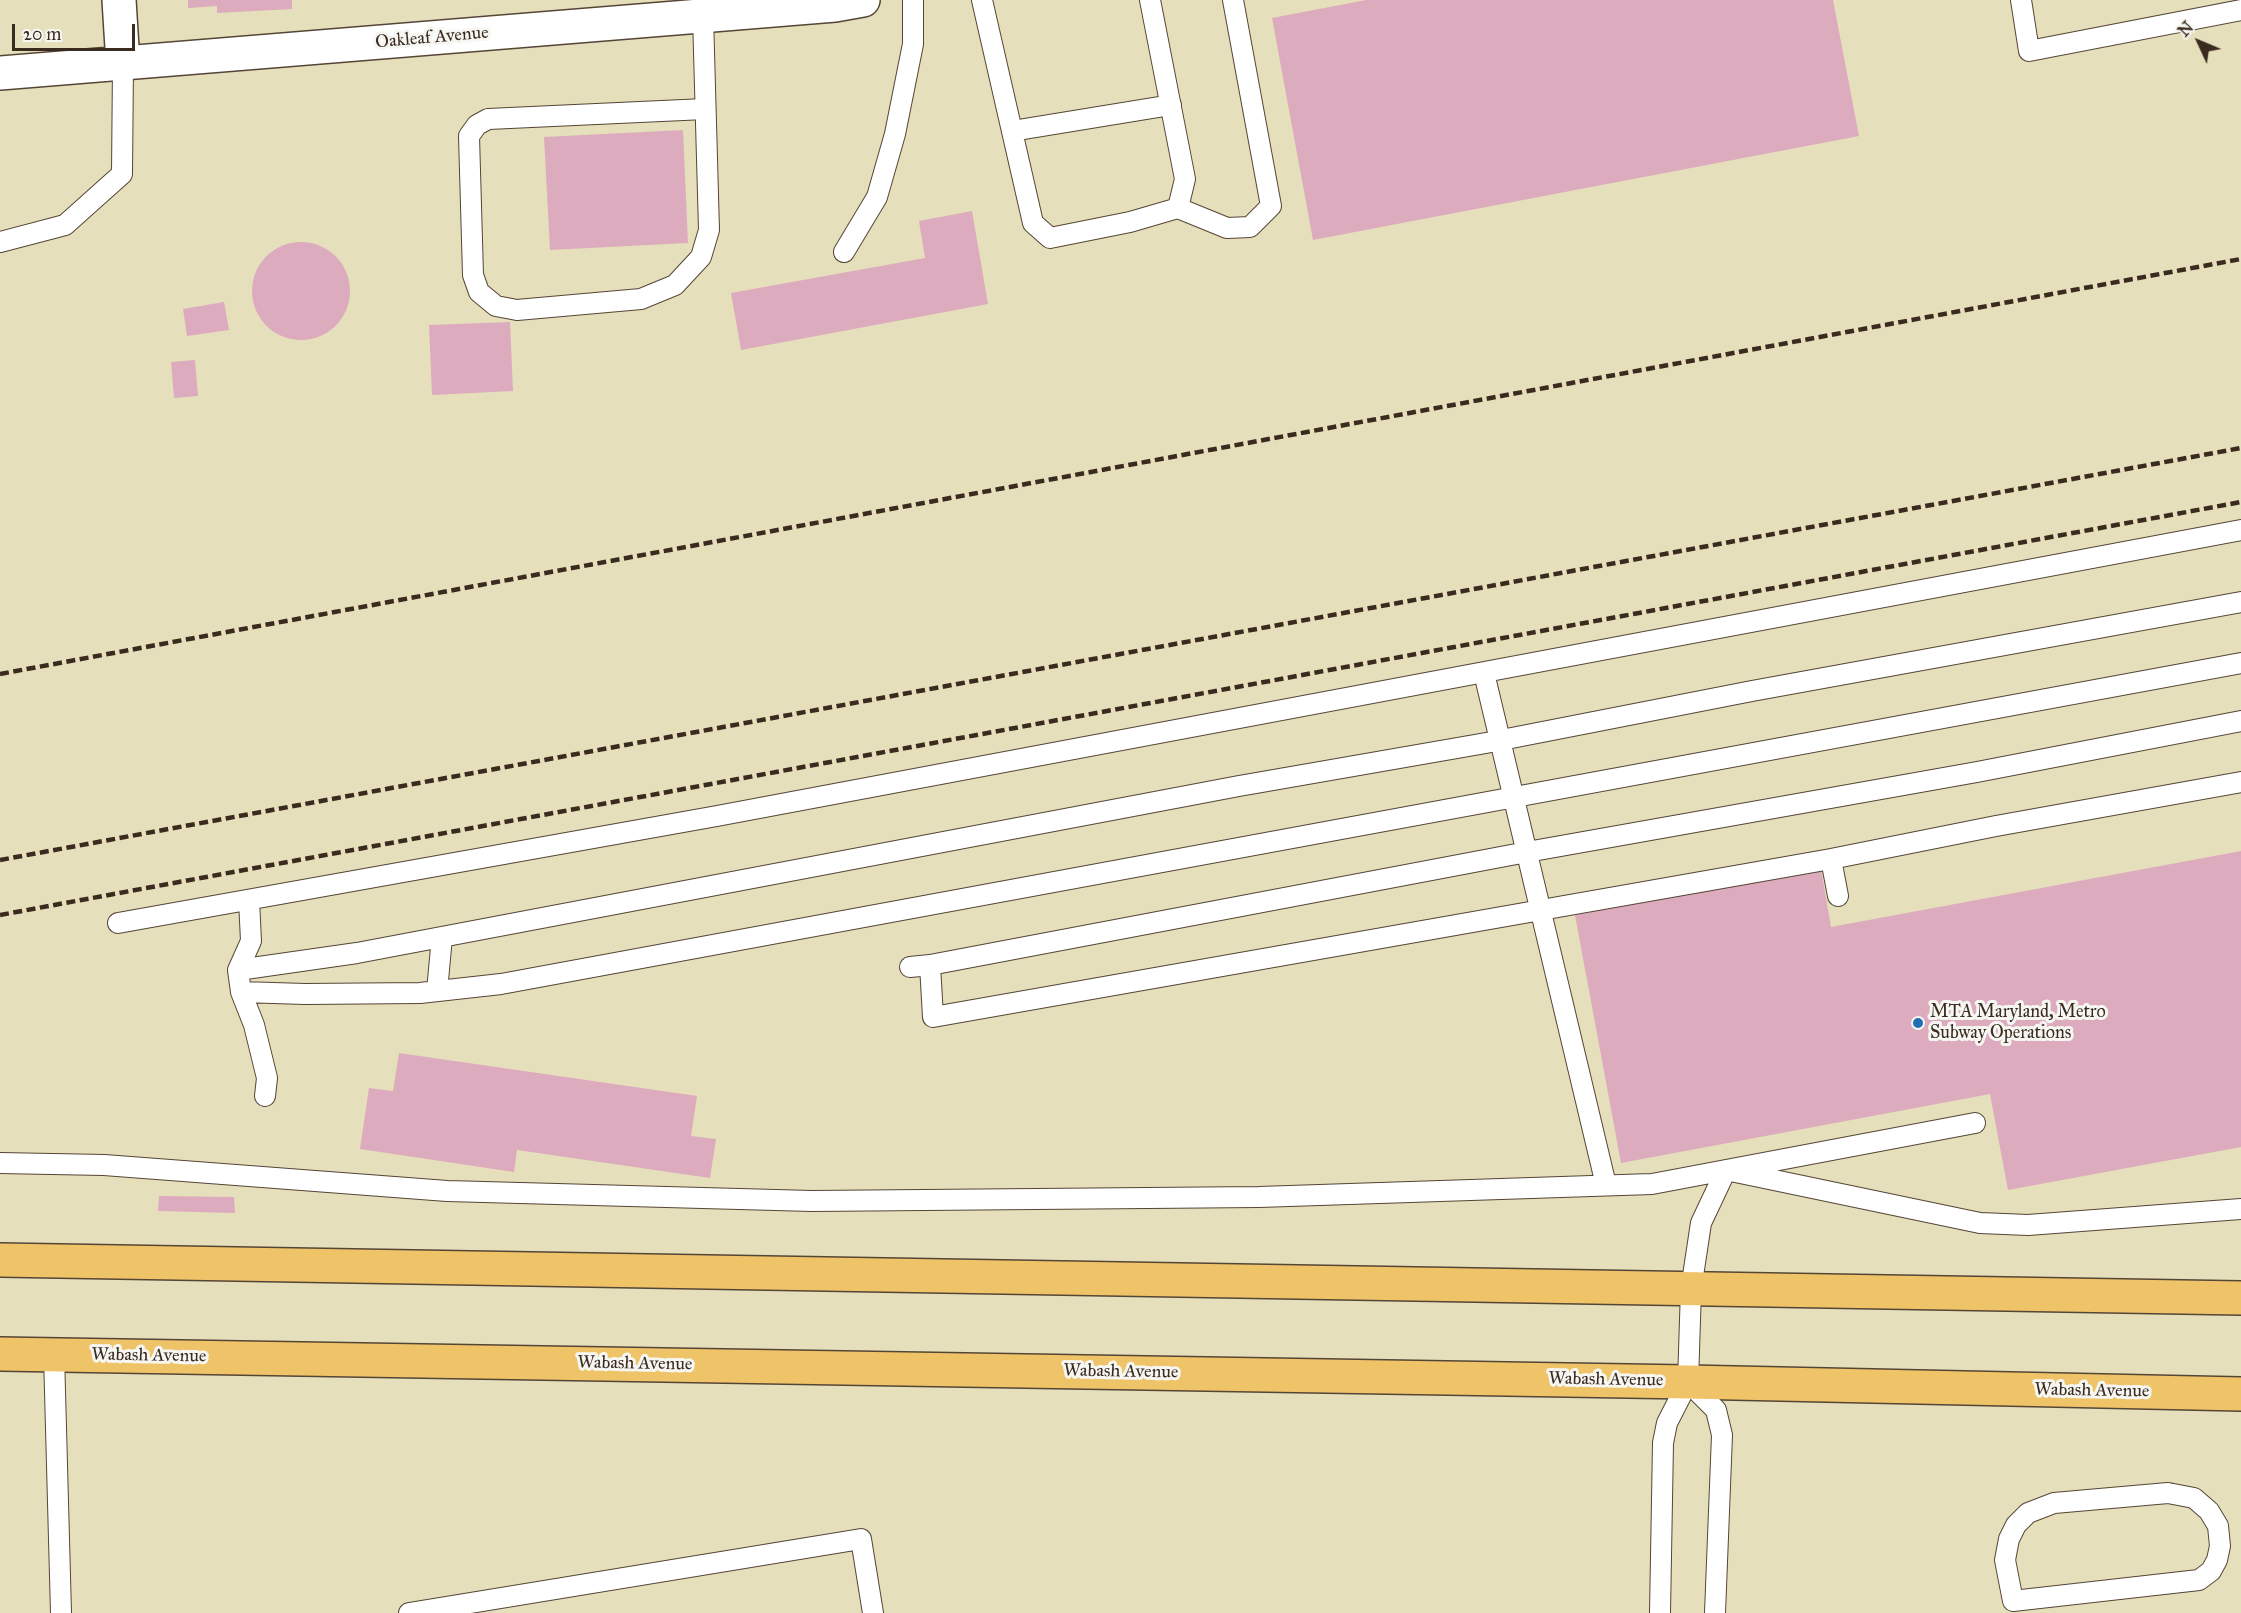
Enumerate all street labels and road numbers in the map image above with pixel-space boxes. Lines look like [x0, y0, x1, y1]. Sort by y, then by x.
street label: Oakleaf Avenue [374, 22, 490, 54]
street label: Wabash Avenue [91, 1344, 207, 1368]
street label: Wabash Avenue [577, 1352, 693, 1376]
street label: Wabash Avenue [1063, 1360, 1179, 1384]
street label: Wabash Avenue [1548, 1368, 1664, 1392]
street label: Wabash Avenue [2034, 1379, 2150, 1403]

